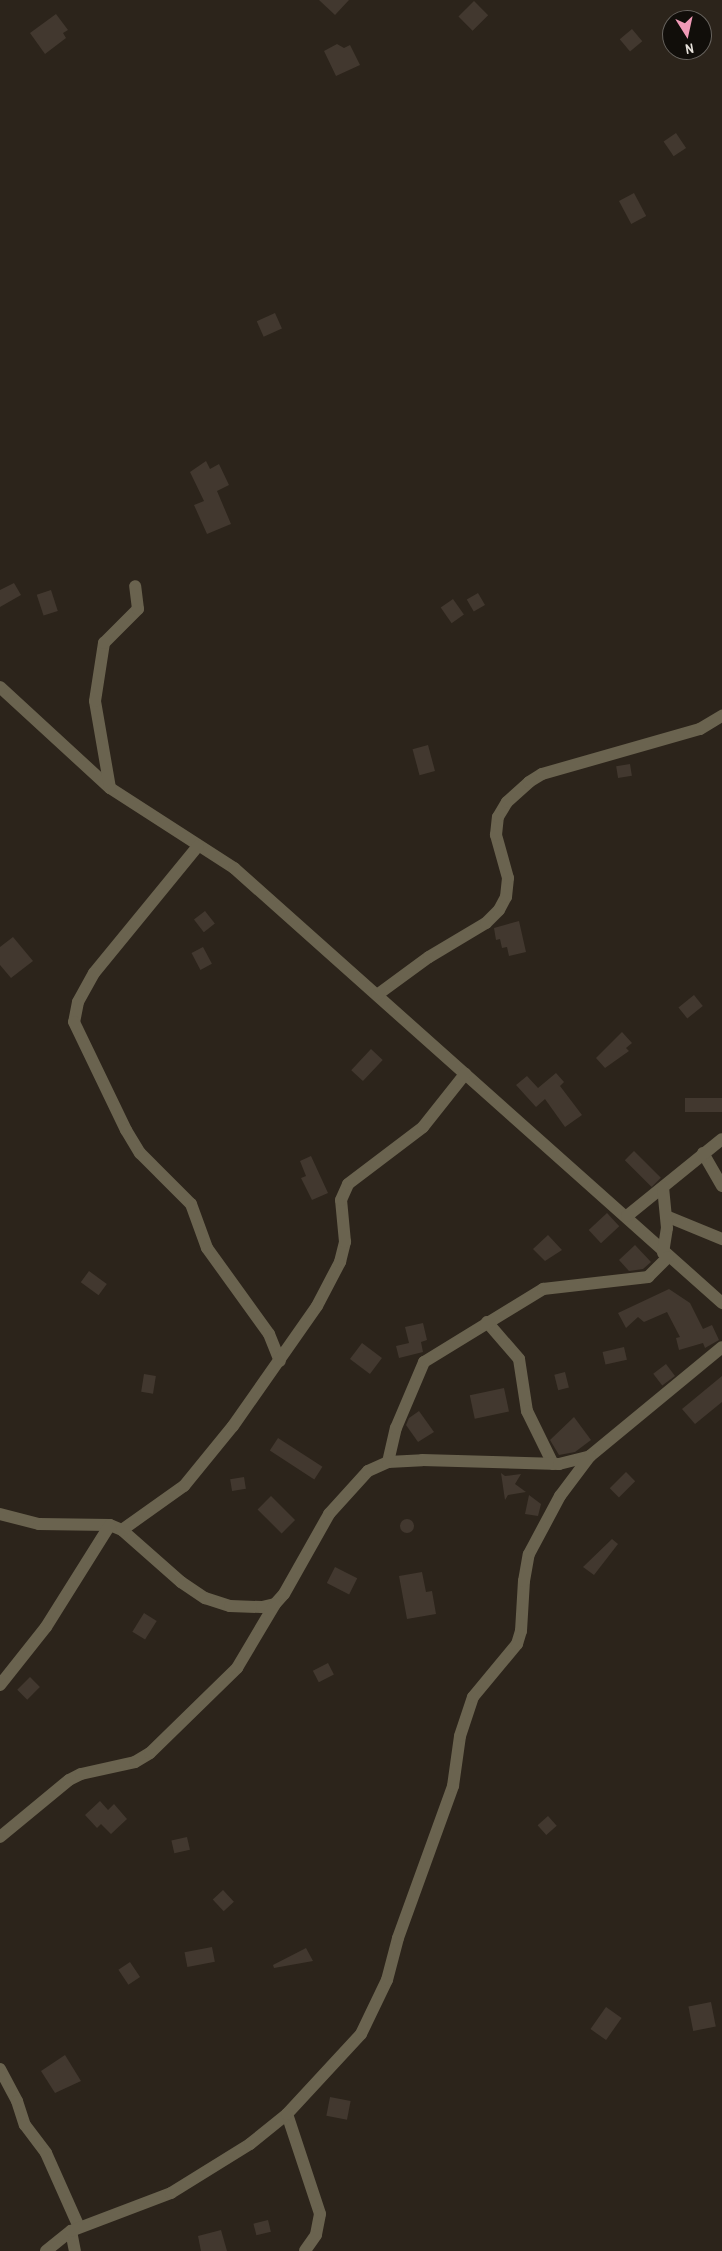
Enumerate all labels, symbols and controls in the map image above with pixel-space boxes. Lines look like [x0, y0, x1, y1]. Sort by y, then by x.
north arrow [662, 10, 712, 60]
text: N [684, 39, 695, 58]

